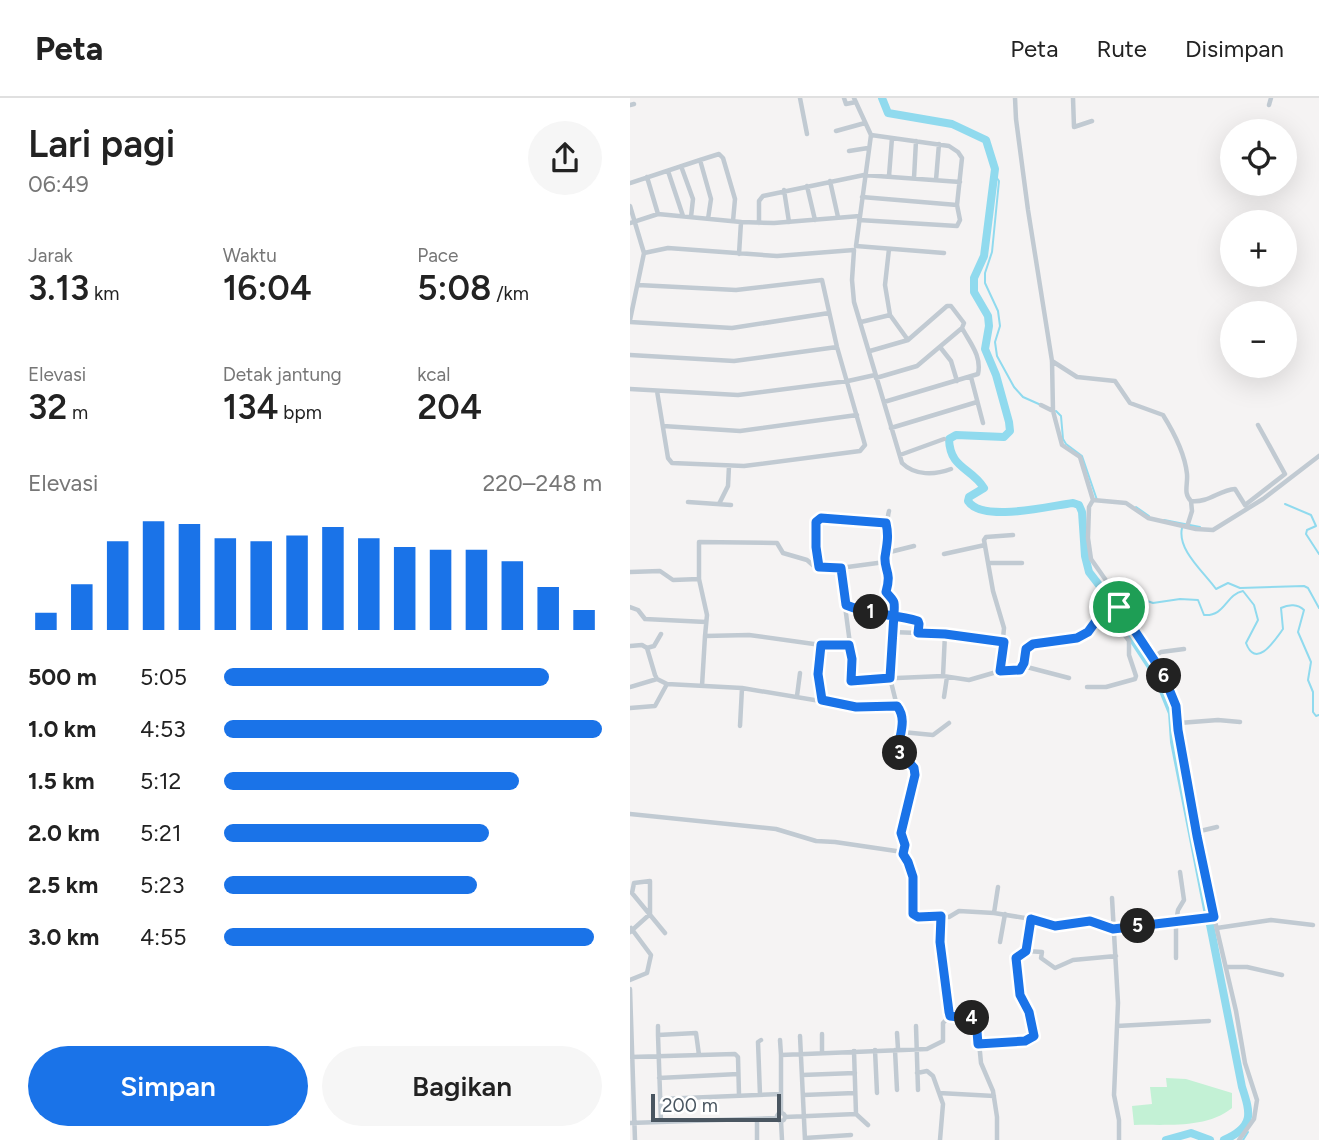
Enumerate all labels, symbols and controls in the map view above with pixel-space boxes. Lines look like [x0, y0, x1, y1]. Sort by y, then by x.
text: Peta [35, 29, 103, 68]
text: Peta [1010, 34, 1058, 63]
text: Rute [1096, 34, 1147, 63]
text: Disimpan [1185, 34, 1284, 63]
map controls [1220, 119, 1297, 378]
button: locate [1220, 119, 1297, 196]
text: Lari pagi [28, 121, 175, 167]
button: share [528, 121, 602, 195]
text: 06:49 [28, 170, 89, 198]
button: + [1220, 210, 1297, 287]
text: Jarak [28, 244, 73, 267]
text: Waktu [223, 244, 277, 267]
text: Pace [417, 244, 458, 267]
text: 3.13 [28, 267, 89, 309]
text: 16:04 [223, 267, 312, 309]
text: 5:08 [417, 267, 491, 309]
text: km [89, 282, 119, 305]
text: /km [491, 282, 529, 305]
button: − [1220, 301, 1297, 378]
text: Elevasi [28, 363, 86, 386]
text: Detak jantung [223, 363, 342, 386]
text: kcal [417, 363, 451, 386]
text: 32 [28, 386, 67, 428]
text: 134 [223, 386, 279, 428]
text: 204 [417, 386, 482, 428]
text: m [67, 401, 88, 424]
text: bpm [279, 401, 322, 424]
text: Elevasi [28, 469, 98, 497]
text: 220–248 m [482, 469, 602, 497]
pin [1089, 577, 1149, 637]
icon: arrive [1100, 588, 1138, 626]
pin: 1 [854, 594, 888, 630]
text: 1 [866, 600, 875, 623]
pin: 6 [1146, 658, 1182, 694]
text: 500 m [28, 663, 97, 691]
text: 5:05 [140, 663, 187, 691]
text: 6 [1158, 664, 1169, 687]
text: 1.0 km [28, 715, 96, 743]
text: 4:53 [140, 715, 186, 743]
pin: 3 [882, 736, 918, 770]
text: 3 [894, 741, 905, 764]
text: 1.5 km [28, 767, 95, 795]
text: 5:12 [140, 767, 181, 795]
text: 2.0 km [28, 819, 100, 847]
text: 5:21 [140, 819, 181, 847]
text: 2.5 km [28, 871, 98, 899]
text: 5:23 [140, 871, 184, 899]
pin: 5 [1120, 908, 1156, 944]
text: 5 [1132, 914, 1143, 937]
text: 3.0 km [28, 923, 99, 951]
text: 4:55 [140, 923, 187, 951]
pin: 4 [954, 1000, 990, 1035]
text: 4 [965, 1006, 978, 1029]
button: Simpan [28, 1046, 308, 1126]
button: Bagikan [322, 1046, 602, 1126]
scale bar [651, 1091, 780, 1123]
text: 200 m [662, 1094, 718, 1117]

